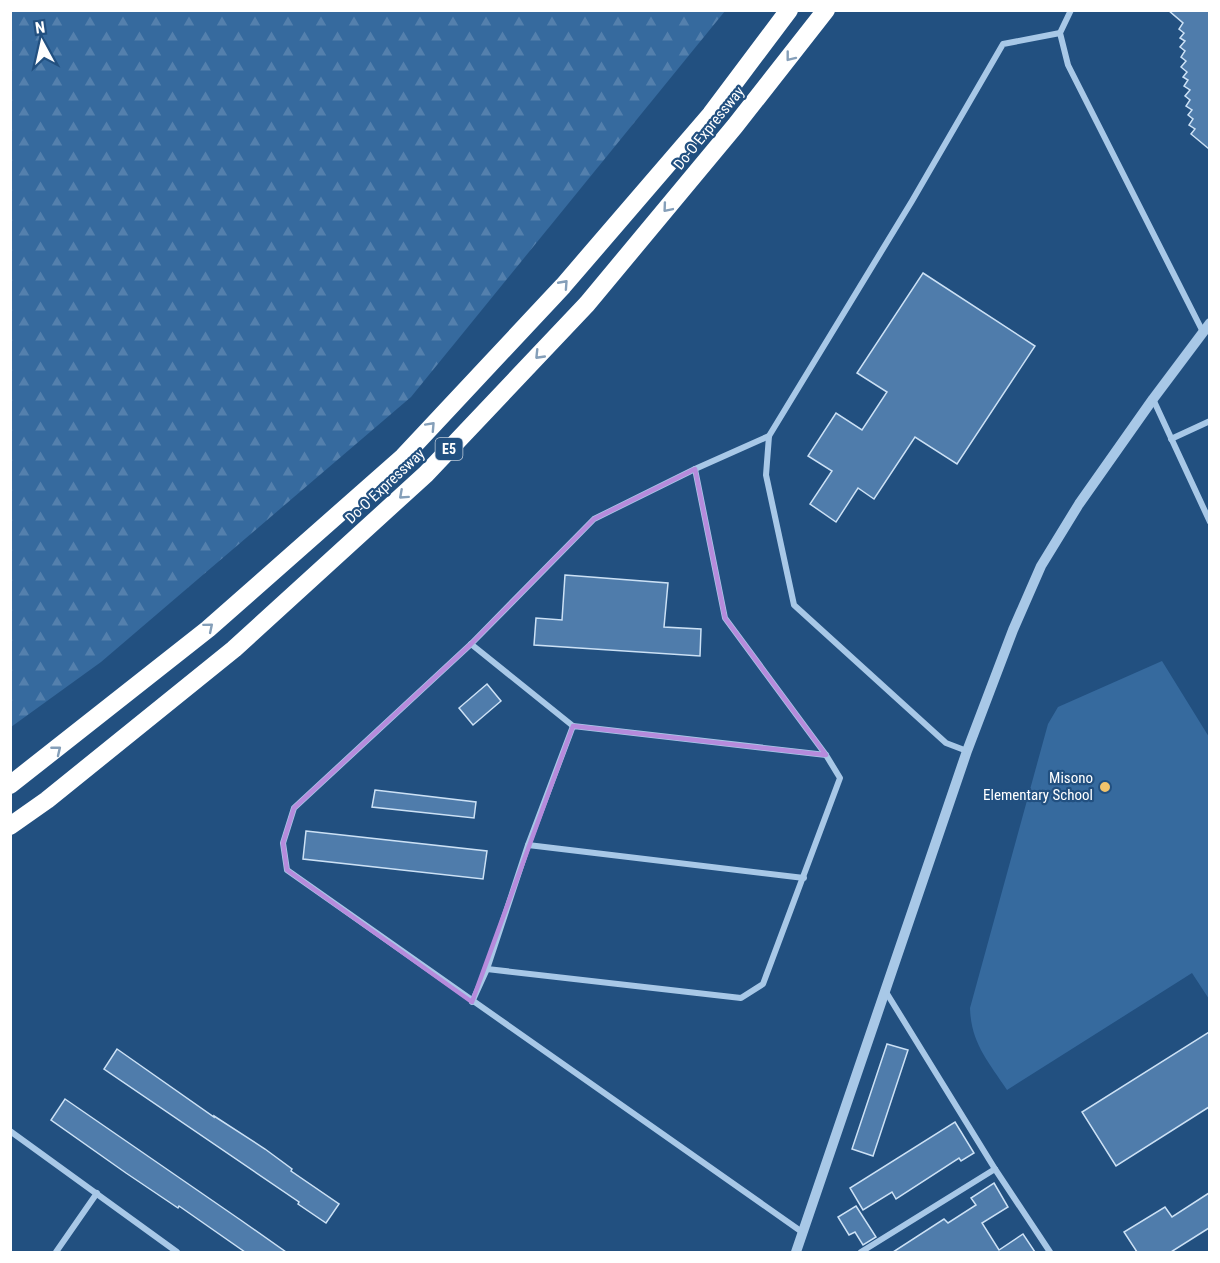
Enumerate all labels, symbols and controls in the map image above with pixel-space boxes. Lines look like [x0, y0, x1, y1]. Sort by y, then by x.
north arrow [12, 12, 72, 72]
text: N [34, 18, 46, 38]
one-way arrow [786, 50, 797, 61]
street label: Do-O Expressway [670, 83, 748, 173]
one-way arrow [663, 201, 674, 212]
one-way arrow [557, 280, 568, 291]
one-way arrow [535, 348, 546, 359]
one-way arrow [424, 423, 435, 434]
road number: E5 [436, 438, 462, 460]
street label: Do-O Expressway [342, 445, 428, 527]
one-way arrow [399, 488, 410, 499]
one-way arrow [202, 624, 213, 635]
one-way arrow [50, 746, 61, 757]
place label: Misono Elementary School [983, 769, 1093, 804]
marker: Misono Elementary School [1098, 780, 1112, 794]

